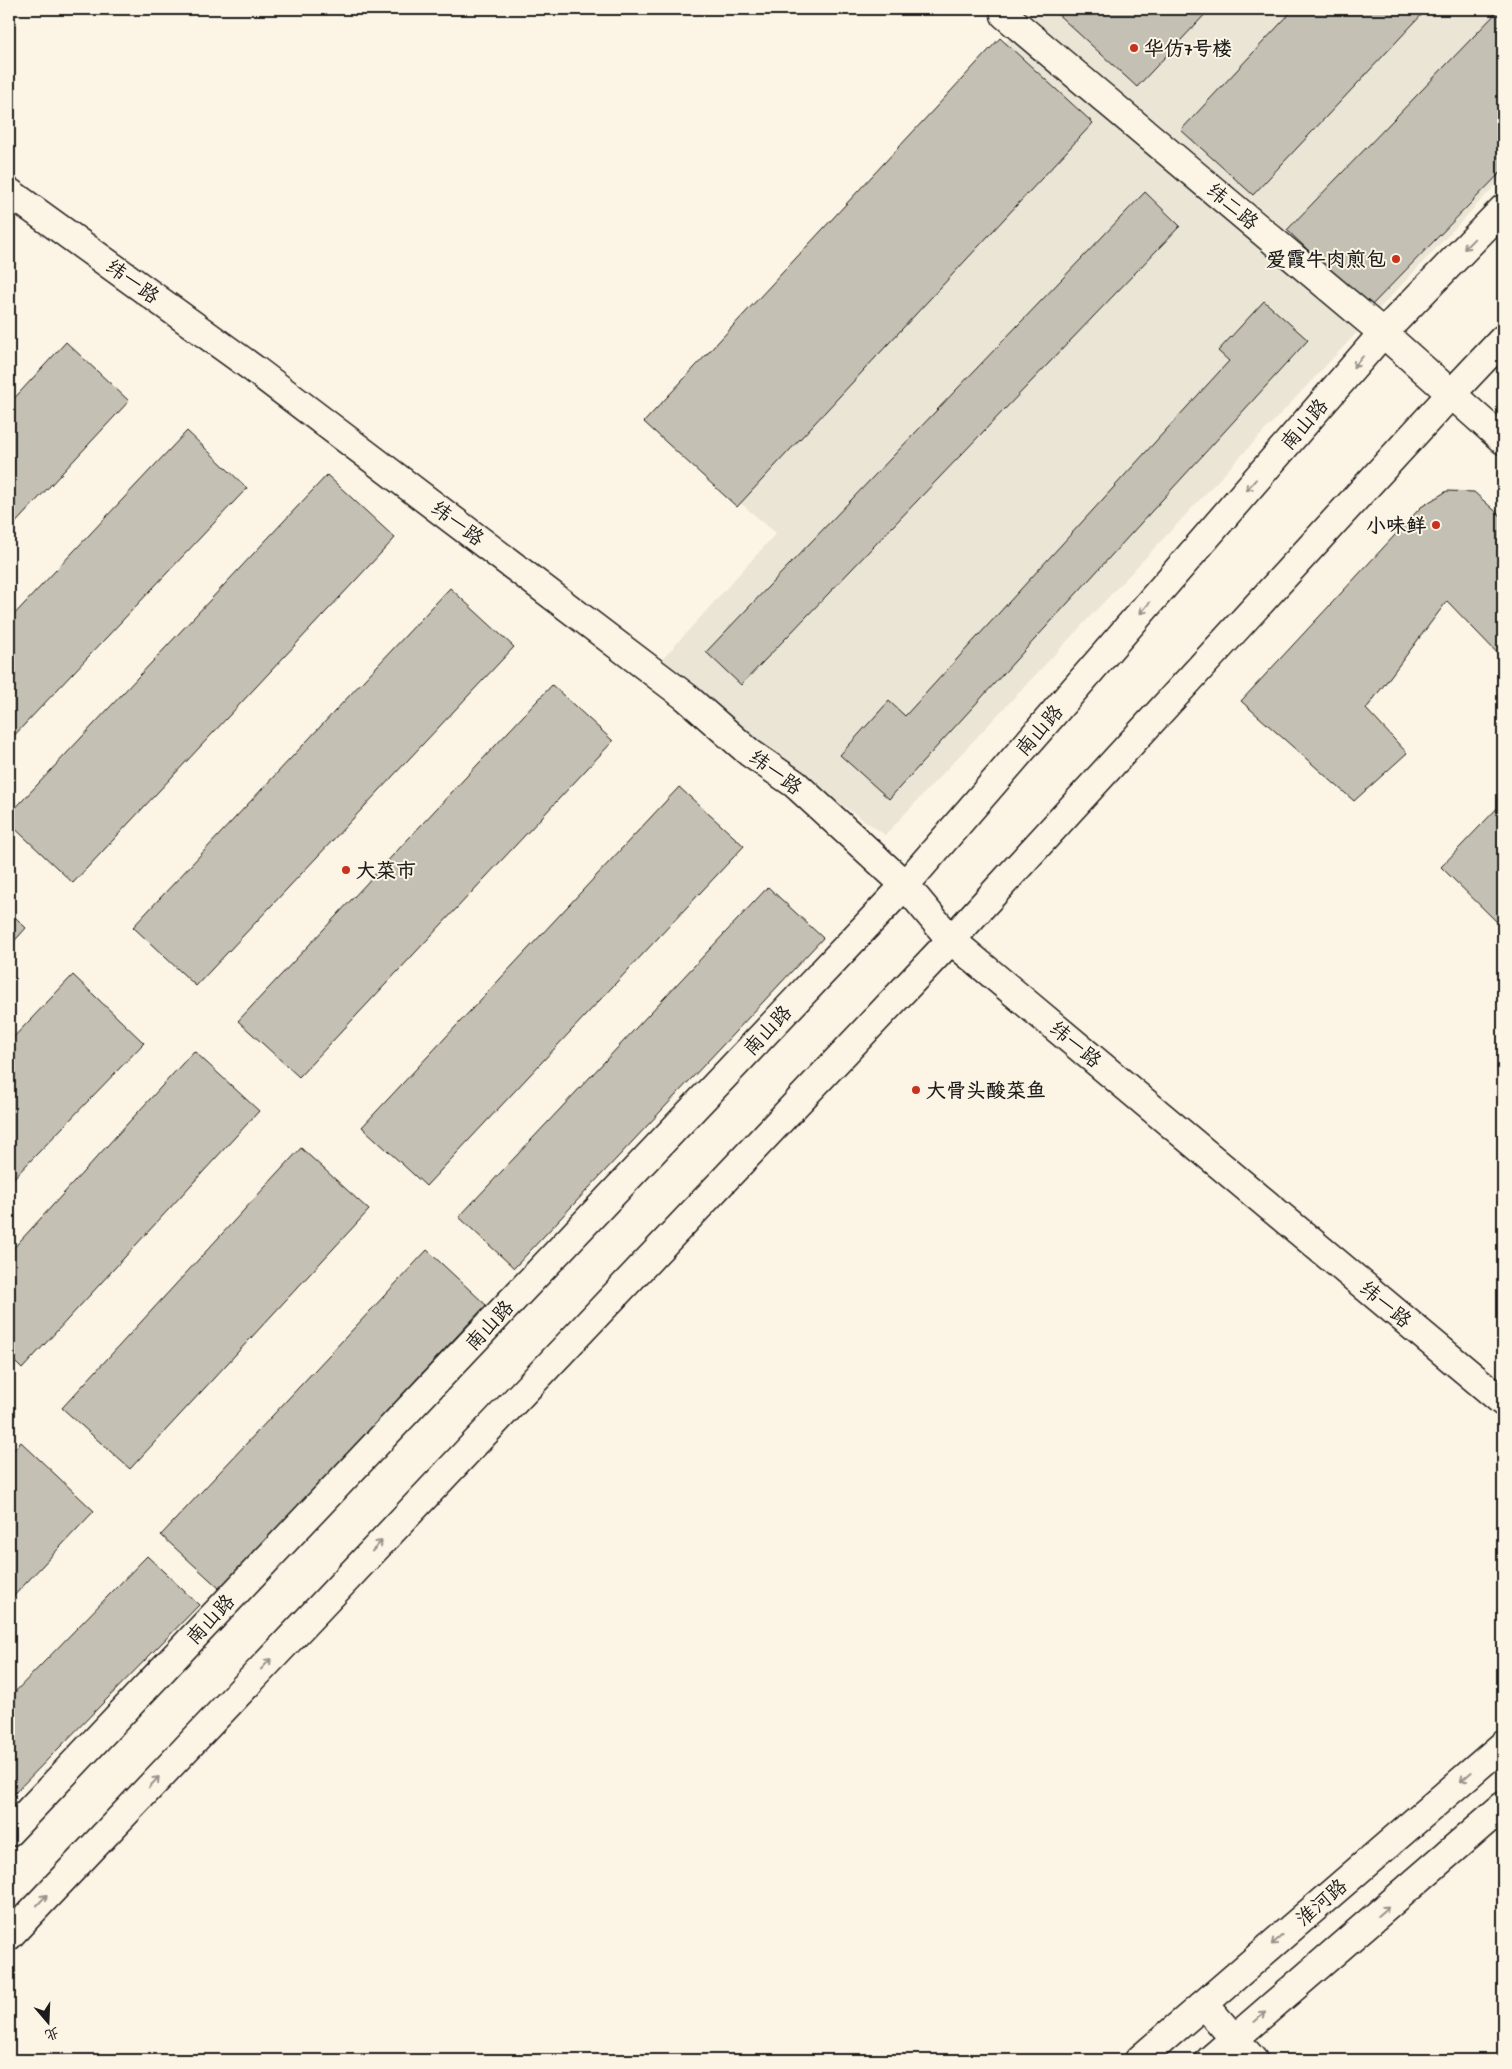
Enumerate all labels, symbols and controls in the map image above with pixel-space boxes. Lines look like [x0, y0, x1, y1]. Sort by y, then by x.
place label: 华仿7号楼 [1144, 36, 1232, 65]
marker: 华仿7号楼 [1128, 42, 1140, 54]
street label: 纬二路 [1199, 178, 1264, 239]
one-way arrow [1463, 238, 1475, 250]
place label: 爱霞牛肉煎包 [1266, 247, 1386, 276]
marker: 爱霞牛肉煎包 [1390, 253, 1402, 265]
street label: 纬一路 [99, 254, 165, 313]
one-way arrow [1352, 356, 1364, 369]
street label: 南山路 [1275, 393, 1337, 458]
one-way arrow [1246, 478, 1257, 491]
street label: 纬一路 [424, 495, 490, 555]
place label: 小味鲜 [1366, 513, 1427, 542]
marker: 小味鲜 [1430, 519, 1442, 531]
one-way arrow [1139, 601, 1151, 614]
street label: 南山路 [1010, 699, 1072, 764]
street label: 纬一路 [742, 744, 808, 804]
place label: 大菜市 [356, 858, 416, 887]
marker: 大菜市 [340, 864, 352, 876]
street label: 南山路 [738, 999, 801, 1064]
street label: 纬一路 [1042, 1016, 1107, 1077]
place label: 大骨头酸菜鱼 [926, 1078, 1046, 1107]
marker: 大骨头酸菜鱼 [910, 1084, 922, 1096]
street label: 纬一路 [1352, 1276, 1417, 1337]
street label: 南山路 [460, 1294, 523, 1359]
one-way arrow [371, 1540, 383, 1553]
street label: 南山路 [181, 1588, 244, 1653]
one-way arrow [260, 1658, 272, 1671]
one-way arrow [1460, 1771, 1473, 1782]
one-way arrow [148, 1776, 160, 1789]
street label: 淮河路 [1290, 1873, 1356, 1935]
one-way arrow [36, 1894, 48, 1907]
one-way arrow [1376, 1905, 1389, 1916]
one-way arrow [1271, 1935, 1284, 1946]
north arrow [22, 1996, 72, 2046]
one-way arrow [1253, 2012, 1266, 2023]
text: 北 [42, 2021, 62, 2045]

